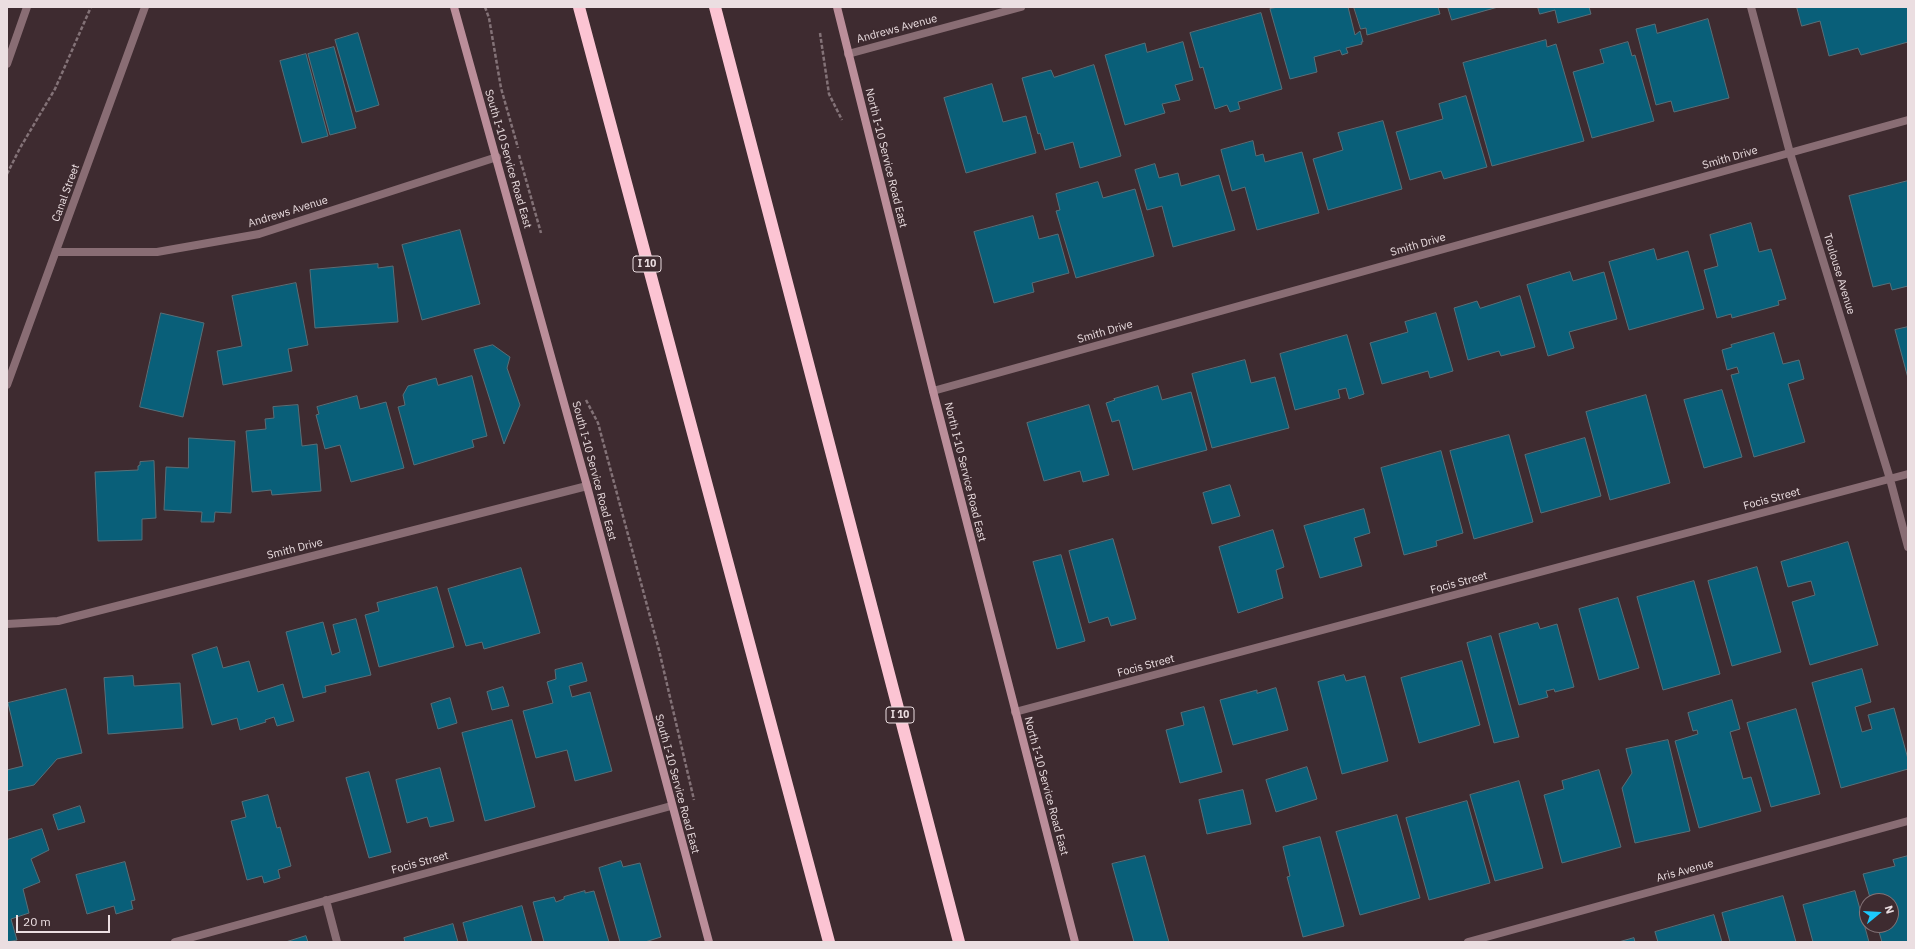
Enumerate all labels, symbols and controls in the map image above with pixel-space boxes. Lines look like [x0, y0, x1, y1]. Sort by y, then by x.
street label: Andrews Avenue [855, 12, 939, 46]
street label: North I-10 Service Road East [862, 87, 910, 229]
street label: South I-10 Service Road East [482, 88, 534, 230]
street label: Smith Drive [1701, 144, 1759, 172]
street label: Canal Street [49, 162, 83, 224]
street label: Andrews Avenue [247, 194, 329, 230]
street label: Smith Drive [1389, 231, 1447, 259]
street label: Toulouse Avenue [1820, 232, 1858, 316]
road number: I 10 [633, 256, 661, 272]
street label: Smith Drive [1076, 318, 1134, 346]
street label: South I-10 Service Road East [569, 400, 619, 542]
street label: North I-10 Service Road East [941, 401, 989, 543]
street label: Focis Street [1742, 485, 1802, 513]
street label: Smith Drive [266, 536, 324, 562]
street label: Focis Street [1429, 569, 1489, 597]
street label: Focis Street [1116, 652, 1176, 680]
road number: I 10 [886, 707, 914, 723]
street label: South I-10 Service Road East [652, 713, 702, 855]
street label: North I-10 Service Road East [1021, 715, 1071, 857]
street label: Focis Street [390, 849, 450, 877]
street label: Aris Avenue [1655, 857, 1715, 885]
north arrow [1859, 893, 1899, 933]
text: N [1882, 904, 1897, 916]
scale bar [18, 907, 112, 933]
text: 20 m [23, 914, 51, 929]

